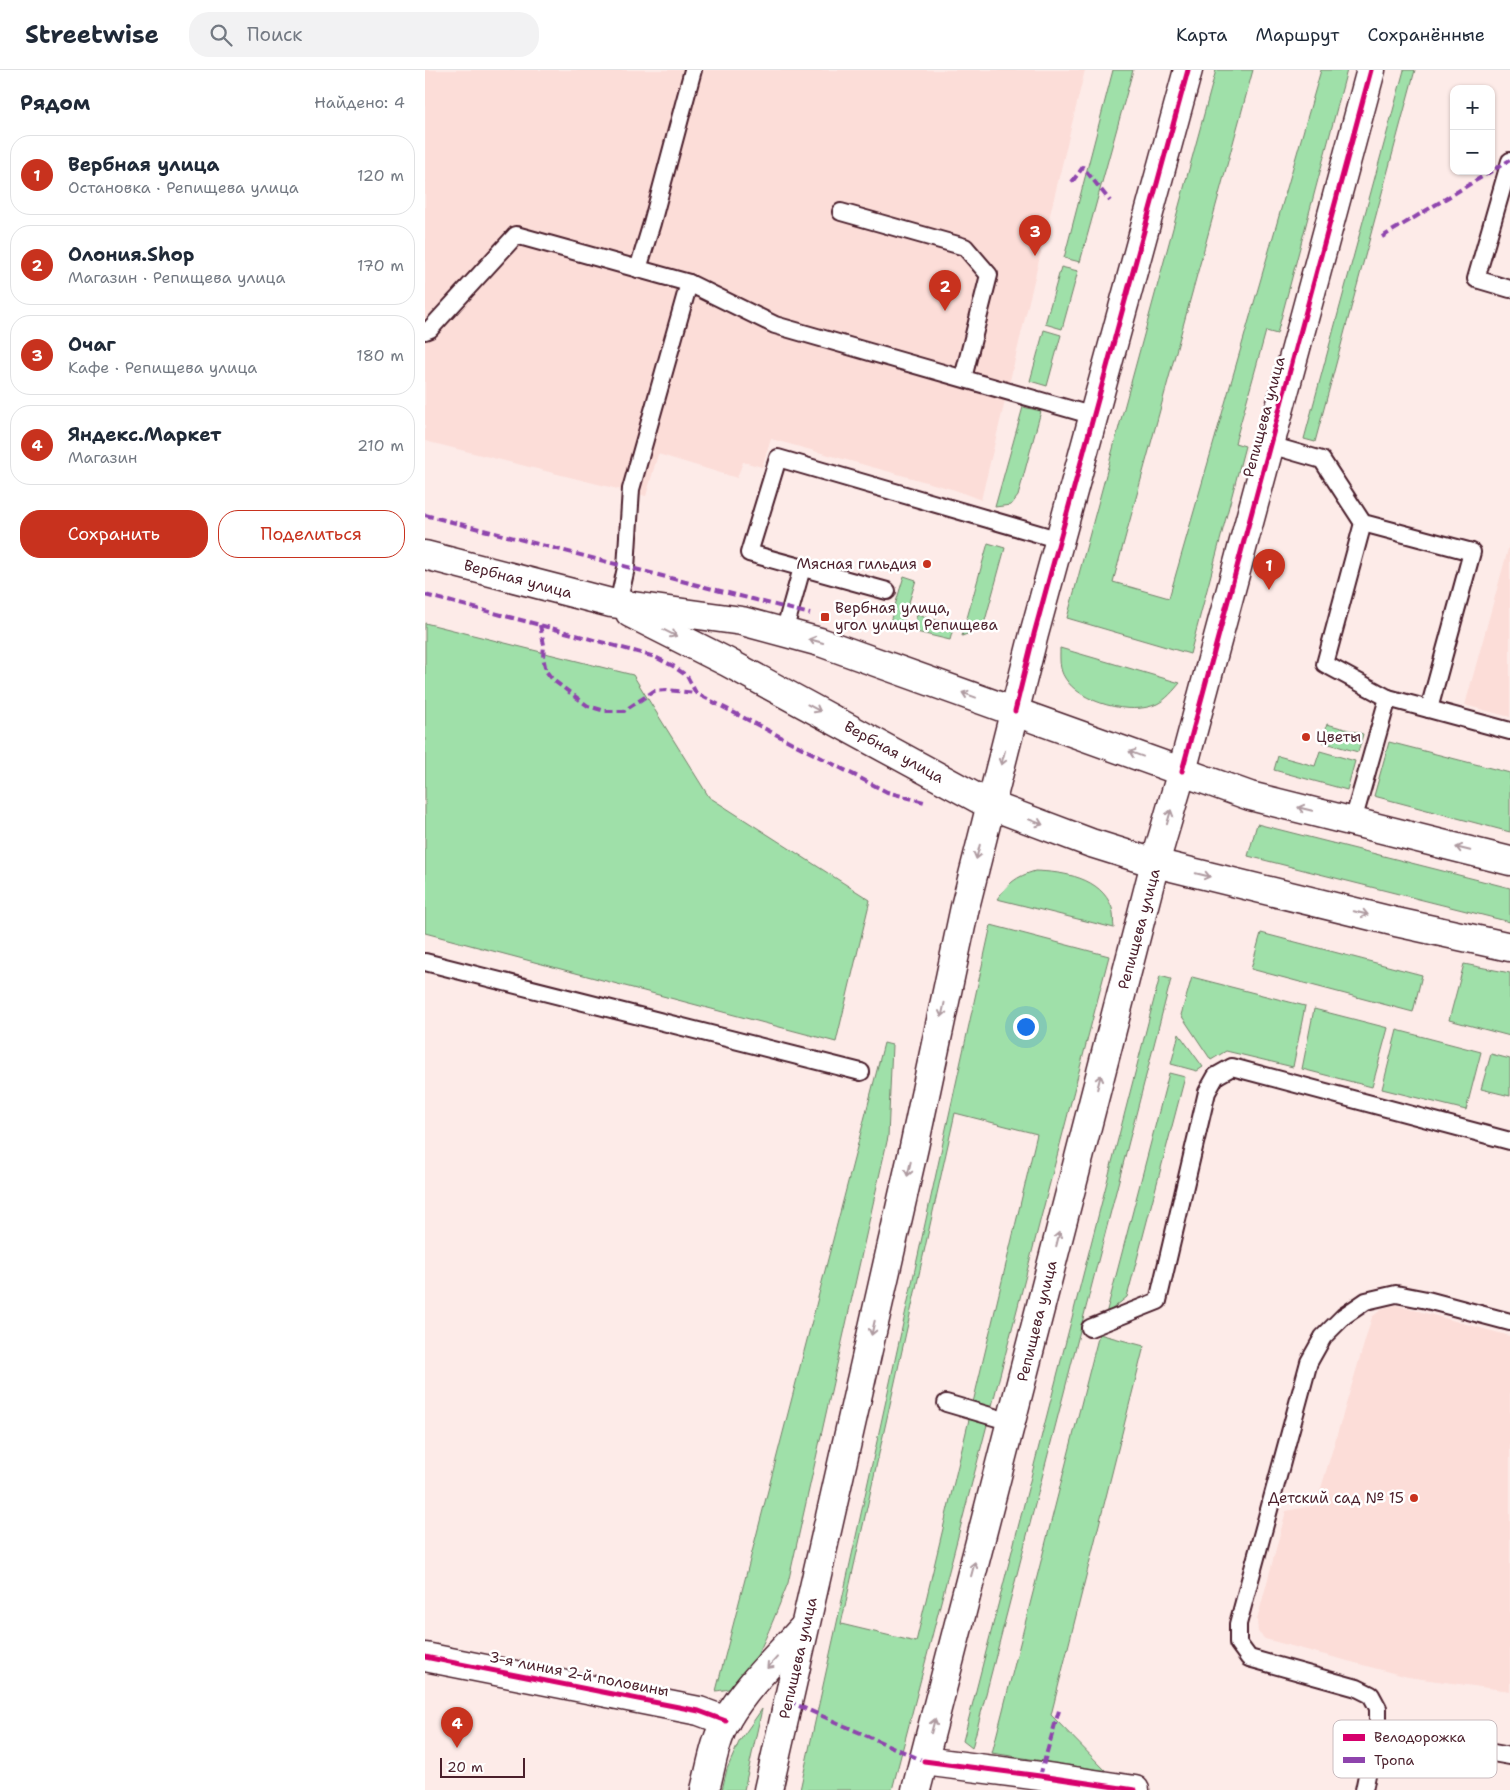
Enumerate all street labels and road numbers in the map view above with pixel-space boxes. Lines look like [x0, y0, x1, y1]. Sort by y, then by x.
street label: Репищева улица [1238, 354, 1290, 480]
street label: Вербная улица [462, 555, 575, 603]
street label: Вербная улица [840, 716, 948, 788]
street label: Репищева улица [1113, 866, 1165, 992]
street label: Репищева улица [1012, 1258, 1062, 1384]
street label: Репищева улица [774, 1595, 822, 1721]
street label: 3-я линия 2-й половины [487, 1647, 671, 1701]

